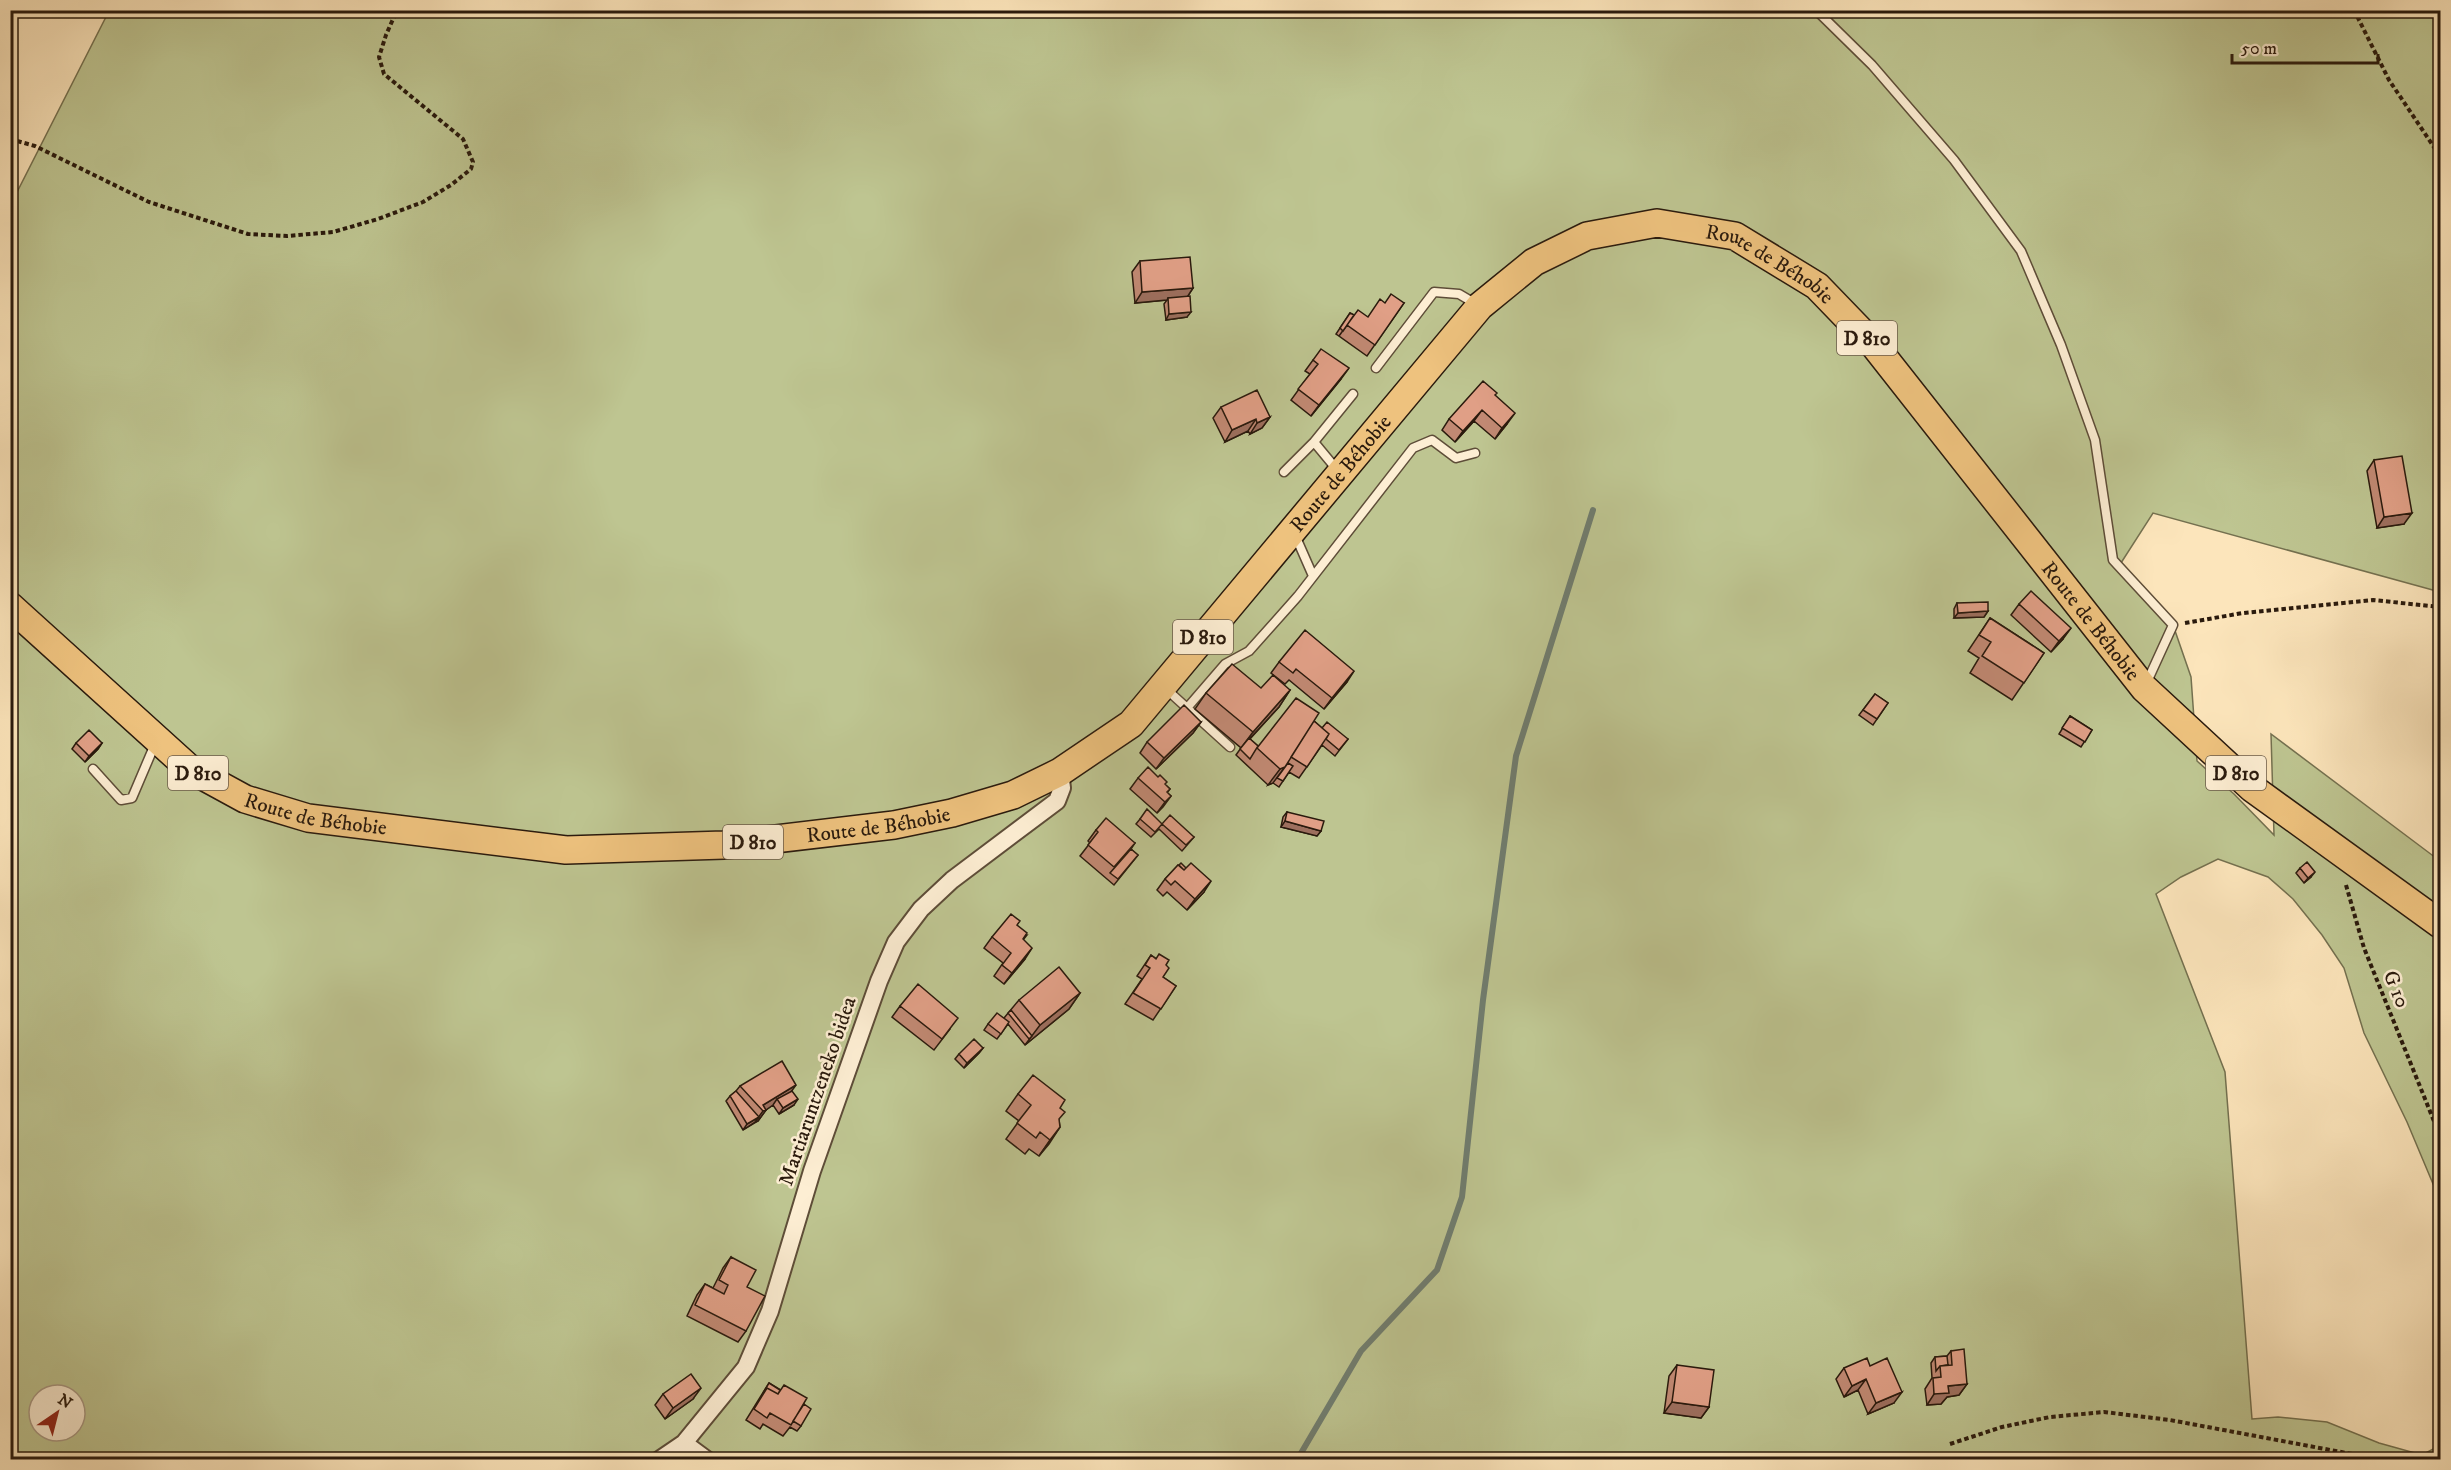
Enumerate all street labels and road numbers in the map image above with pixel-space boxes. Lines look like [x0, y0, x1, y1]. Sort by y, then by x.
street label: Route de Béhobie [1704, 219, 1839, 310]
road number: D 810 [1837, 321, 1897, 355]
street label: Route de Béhobie [1285, 410, 1398, 538]
street label: Route de Béhobie [2035, 556, 2146, 687]
road number: D 810 [1173, 620, 1233, 654]
road number: D 810 [168, 756, 228, 790]
road number: D 810 [2206, 756, 2266, 790]
street label: Route de Béhobie [241, 788, 388, 842]
street label: Route de Béhobie [805, 802, 953, 849]
road number: D 810 [723, 825, 783, 859]
street label: G 10 [2377, 967, 2415, 1012]
street label: Martiaruntzeneko bidea [773, 993, 863, 1189]

